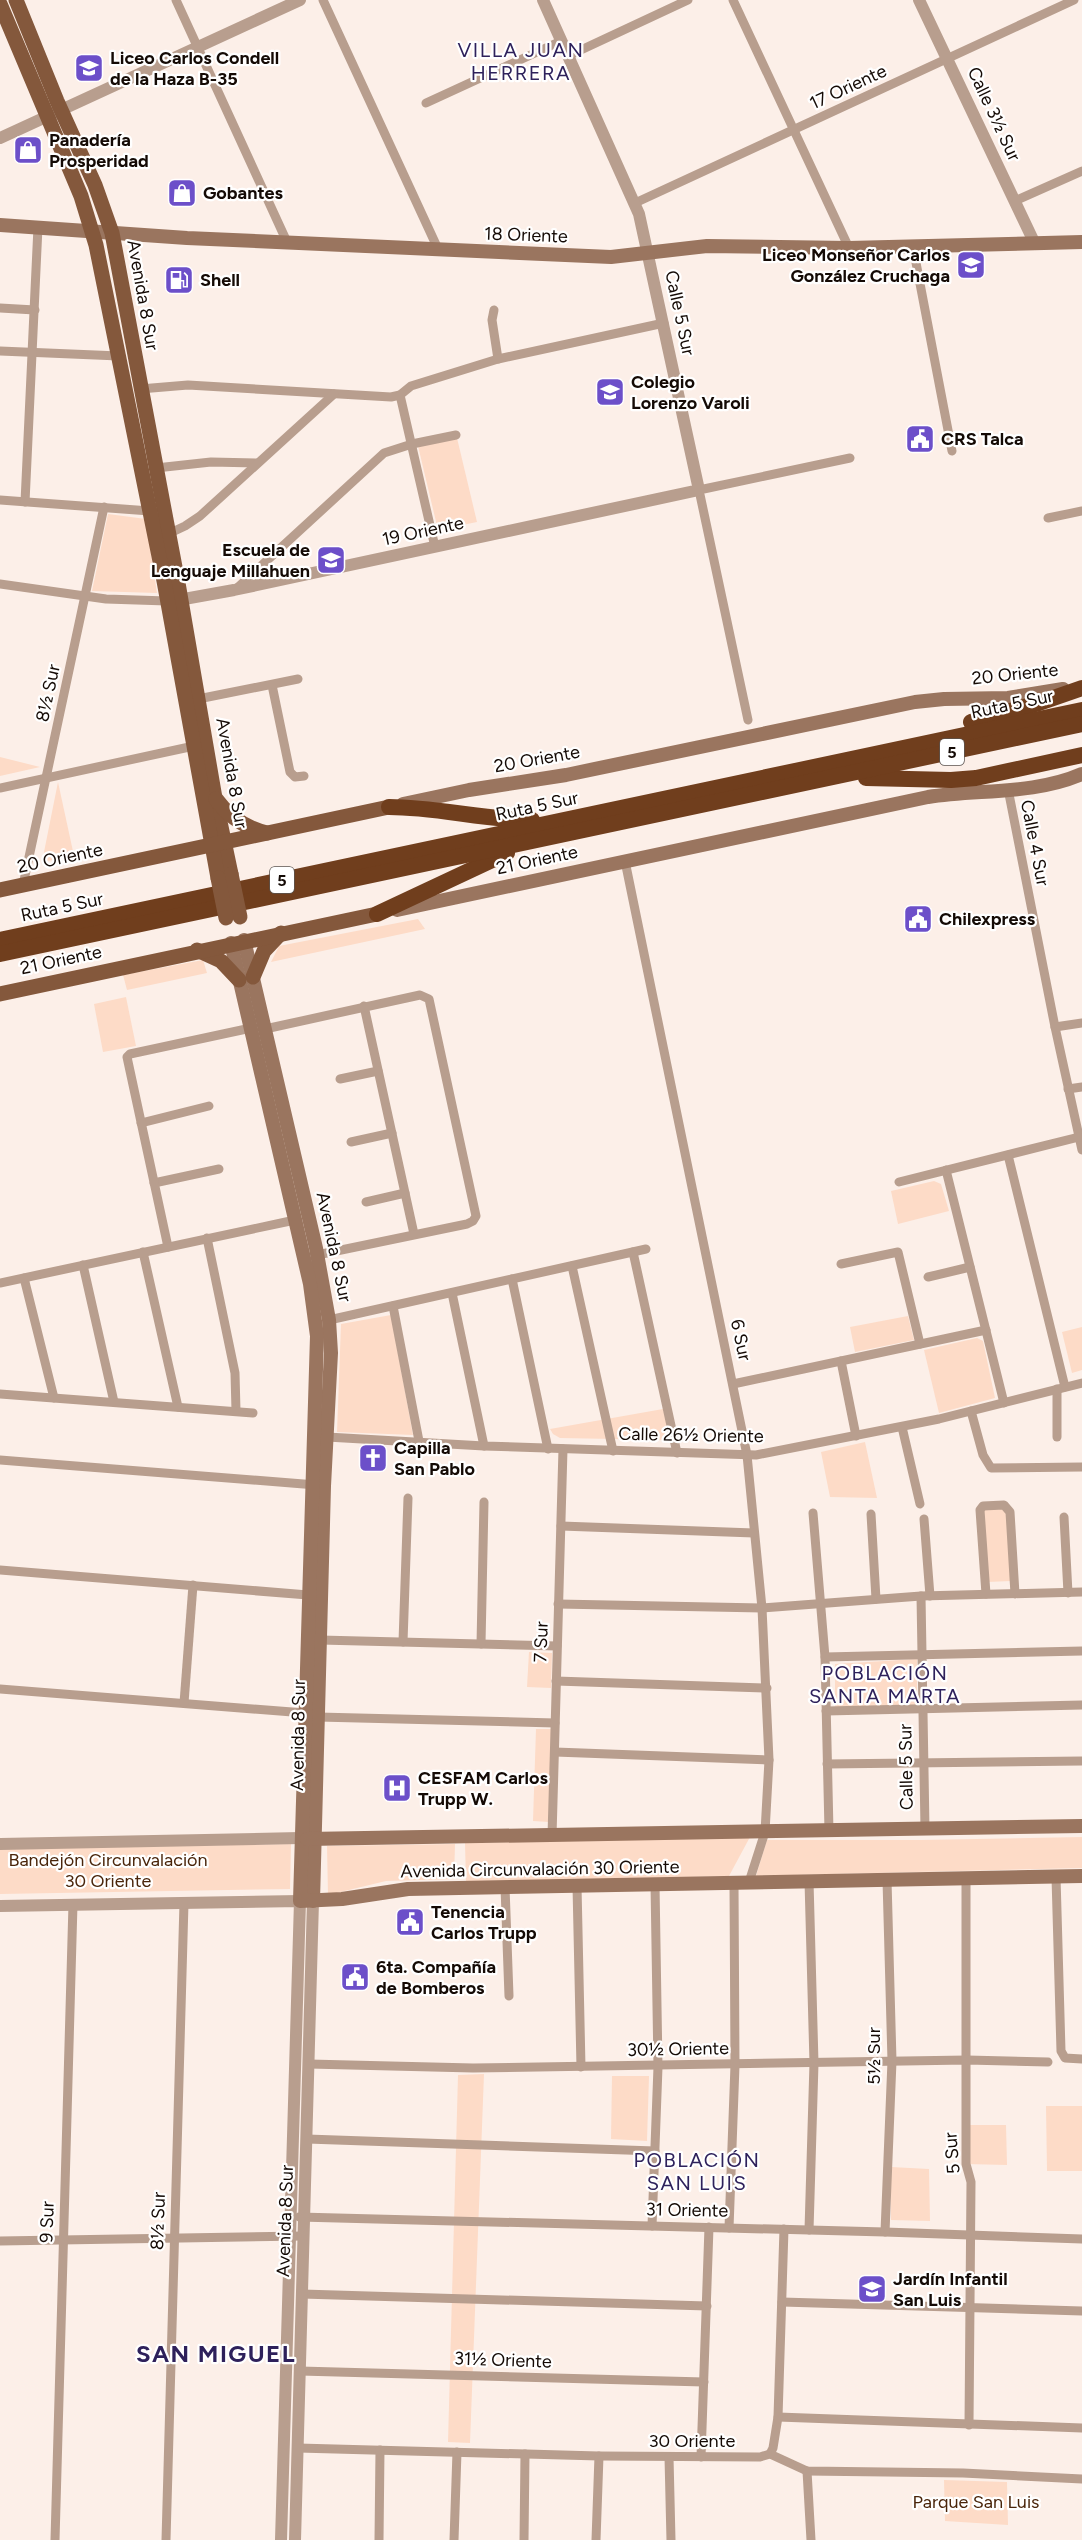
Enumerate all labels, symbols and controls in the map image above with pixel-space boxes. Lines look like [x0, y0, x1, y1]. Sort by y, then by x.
district label: VILLA JUAN HERRERA [457, 38, 585, 85]
place label: Liceo Carlos Condell de la Haza B-35 [110, 47, 279, 90]
school or university icon: Liceo Carlos Condell de la Haza B-35 [73, 52, 105, 84]
street label: 17 Oriente [806, 60, 890, 114]
street label: Calle 3½ Sur [963, 63, 1025, 165]
place label: Panadería Prosperidad [49, 129, 149, 172]
shop icon: Panadería Prosperidad [12, 134, 44, 166]
shop icon: Gobantes [166, 177, 198, 209]
place label: Gobantes [203, 182, 283, 204]
street label: 18 Oriente [484, 223, 568, 247]
street label: Avenida 8 Sur [122, 238, 164, 352]
place label: Liceo Monseñor Carlos González Cruchaga [762, 244, 951, 287]
school or university icon: Liceo Monseñor Carlos González Cruchaga [955, 249, 987, 281]
fuel station icon: Shell [163, 264, 195, 296]
street label: Calle 5 Sur [660, 268, 700, 358]
place label: Shell [200, 269, 240, 291]
place label: Colegio Lorenzo Varoli [631, 371, 750, 414]
school or university icon: Colegio Lorenzo Varoli [594, 376, 626, 408]
public building icon: CRS Talca [904, 423, 936, 455]
place label: CRS Talca [941, 428, 1024, 450]
street label: 19 Oriente [380, 512, 466, 550]
place label: Escuela de Lenguaje Millahuen [151, 539, 310, 582]
school or university icon: Escuela de Lenguaje Millahuen [315, 544, 347, 576]
street label: 20 Oriente [971, 659, 1059, 689]
street label: 8½ Sur [31, 662, 65, 724]
street label: Ruta 5 Sur [969, 685, 1055, 723]
street label: Avenida 8 Sur [211, 716, 253, 830]
road number: 5 [940, 739, 964, 765]
street label: 20 Oriente [492, 741, 582, 777]
street label: Ruta 5 Sur [494, 787, 580, 825]
street label: Calle 4 Sur [1016, 798, 1054, 888]
street label: 20 Oriente [15, 838, 105, 878]
street label: 21 Oriente [494, 841, 580, 879]
road number: 5 [270, 867, 294, 893]
street label: Ruta 5 Sur [19, 888, 105, 926]
public building icon: Chilexpress [902, 903, 934, 935]
place label: Chilexpress [939, 908, 1036, 930]
street label: 21 Oriente [18, 941, 104, 979]
street label: Avenida 8 Sur [312, 1190, 356, 1304]
street label: 6 Sur [726, 1317, 756, 1363]
street label: Calle 26½ Oriente [618, 1423, 764, 1447]
place label: Capilla San Pablo [394, 1437, 475, 1480]
church icon: Capilla San Pablo [357, 1442, 389, 1474]
street label: 7 Sur [529, 1621, 553, 1663]
district label: POBLACIÓN SANTA MARTA [809, 1661, 961, 1708]
street label: Avenida 8 Sur [286, 1679, 310, 1791]
street label: Calle 5 Sur [894, 1724, 918, 1810]
place label: CESFAM Carlos Trupp W. [418, 1767, 548, 1810]
hospital icon: CESFAM Carlos Trupp W. [381, 1772, 413, 1804]
park label: Bandejón Circunvalación 30 Oriente [8, 1849, 208, 1892]
street label: Avenida Circunvalación 30 Oriente [400, 1856, 680, 1882]
place label: Tenencia Carlos Trupp [431, 1901, 537, 1944]
public building icon: Tenencia Carlos Trupp [394, 1906, 426, 1938]
place label: 6ta. Compañía de Bomberos [376, 1956, 496, 1999]
public building icon: 6ta. Compañía de Bomberos [339, 1961, 371, 1993]
street label: 5½ Sur [863, 2027, 885, 2085]
street label: 30½ Oriente [627, 2037, 729, 2061]
street label: 5 Sur [939, 2131, 965, 2175]
district label: POBLACIÓN SAN LUIS [633, 2148, 761, 2195]
street label: Avenida 8 Sur [272, 2165, 298, 2277]
street label: 8½ Sur [146, 2192, 170, 2250]
street label: 31 Oriente [646, 2198, 729, 2222]
street label: 9 Sur [35, 2201, 59, 2243]
place label: Jardín Infantil San Luis [893, 2268, 1008, 2311]
school or university icon: Jardín Infantil San Luis [856, 2273, 888, 2305]
district label: SAN MIGUEL [136, 2339, 296, 2368]
street label: 31½ Oriente [454, 2347, 552, 2373]
street label: 30 Oriente [649, 2430, 735, 2452]
park label: Parque San Luis [913, 2491, 1039, 2513]

